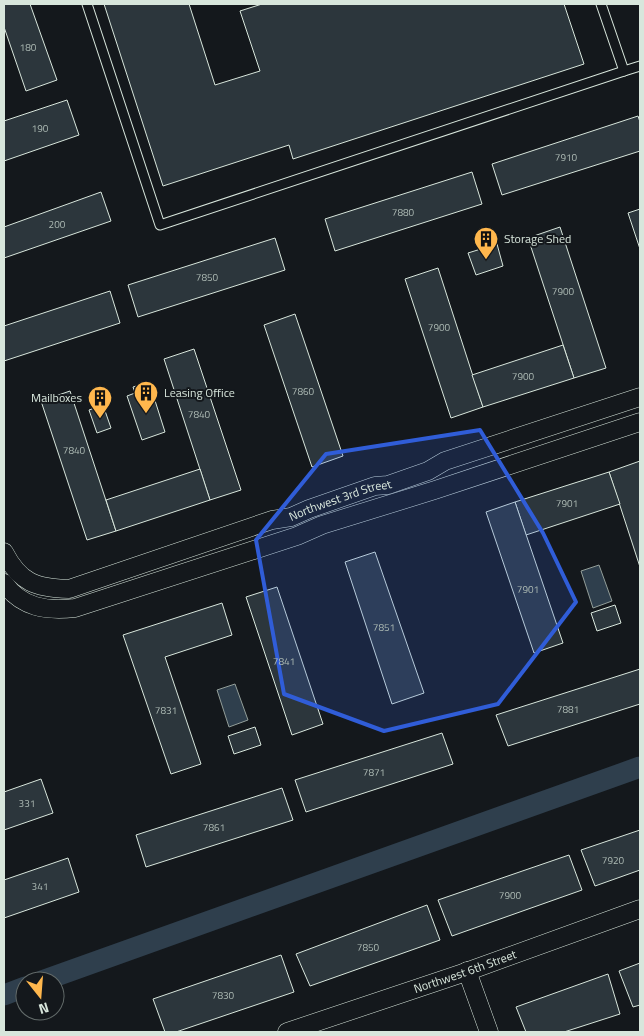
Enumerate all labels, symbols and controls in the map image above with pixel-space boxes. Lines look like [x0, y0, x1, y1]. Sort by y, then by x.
house number: 180 [20, 40, 37, 55]
house number: 190 [32, 121, 49, 136]
house number: 7910 [555, 150, 578, 165]
house number: 7880 [392, 205, 415, 220]
house number: 200 [49, 217, 66, 232]
building icon: Storage Shed [473, 226, 499, 260]
place label: Storage Shed [504, 229, 571, 248]
house number: 7850 [196, 270, 219, 285]
house number: 7900 [552, 284, 575, 299]
house number: 7900 [428, 320, 451, 335]
house number: 7900 [512, 369, 535, 384]
building icon: Leasing Office [133, 380, 159, 414]
place label: Leasing Office [164, 383, 235, 402]
house number: 7860 [292, 384, 315, 399]
building icon: Mailboxes [87, 385, 113, 419]
place label: Mailboxes [31, 388, 82, 407]
house number: 7840 [188, 407, 211, 422]
house number: 7840 [63, 443, 86, 458]
street label: Northwest 3rd Street [286, 474, 395, 526]
house number: 7901 [556, 496, 578, 511]
house number: 7901 [517, 582, 539, 597]
house number: 7851 [373, 620, 395, 635]
house number: 7841 [273, 654, 295, 669]
house number: 7881 [557, 702, 579, 717]
house number: 7831 [155, 703, 177, 718]
house number: 7871 [363, 765, 385, 780]
house number: 331 [19, 796, 35, 811]
house number: 7861 [203, 820, 225, 835]
house number: 7920 [602, 853, 625, 868]
house number: 341 [32, 879, 48, 894]
house number: 7900 [499, 888, 522, 903]
house number: 7850 [357, 940, 380, 955]
street label: Northwest 6th Street [411, 944, 520, 998]
north arrow [15, 971, 65, 1021]
house number: 7830 [212, 988, 235, 1003]
text: N [36, 997, 52, 1020]

